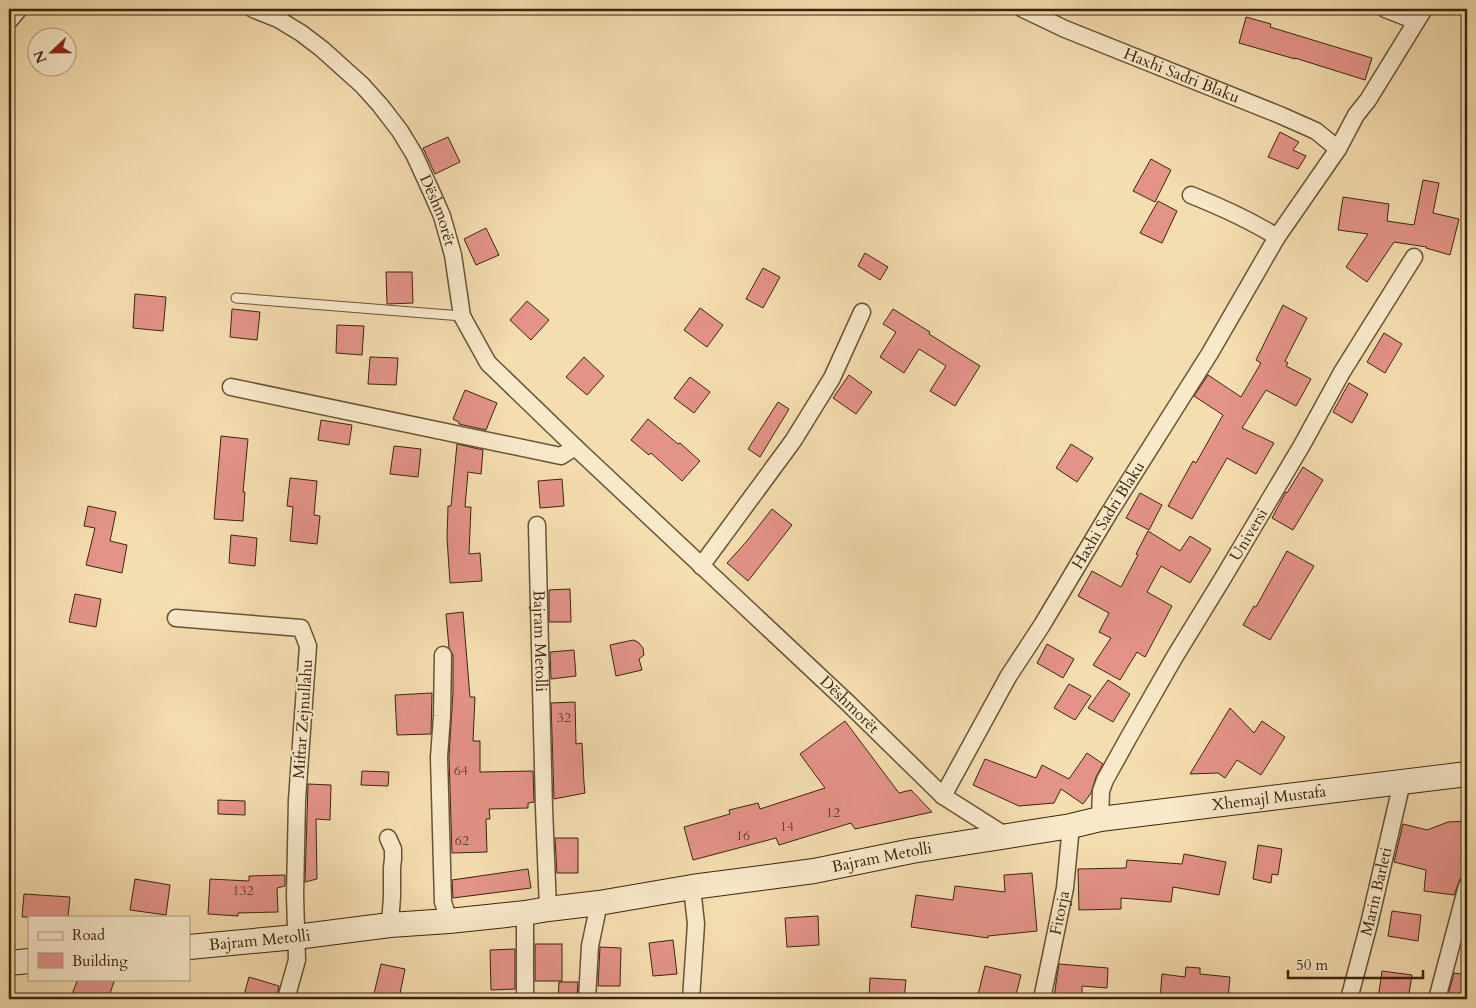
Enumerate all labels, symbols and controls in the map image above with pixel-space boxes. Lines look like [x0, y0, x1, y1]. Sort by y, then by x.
north arrow [28, 28, 78, 78]
street label: Haxhi Sadri Blaku [1120, 43, 1243, 109]
text: N [29, 47, 51, 66]
street label: Dëshmorët [414, 171, 461, 248]
street label: Haxhi Sadri Blaku [1067, 457, 1150, 573]
street label: Universi [1224, 504, 1273, 565]
street label: Bajram Metolli [528, 590, 552, 693]
street label: Miftar Zejnullahu [288, 658, 318, 780]
street label: Dëshmorët [815, 671, 884, 739]
house number: 32 [557, 708, 571, 727]
house number: 64 [454, 761, 468, 780]
street label: Xhemajl Mustafa [1211, 780, 1328, 816]
house number: 12 [826, 803, 840, 822]
house number: 14 [780, 817, 794, 836]
house number: 16 [736, 826, 750, 845]
house number: 62 [455, 831, 469, 850]
street label: Bajram Metolli [830, 837, 934, 878]
street label: Marin Barleti [1355, 845, 1398, 938]
house number: 132 [232, 881, 254, 900]
street label: Fitorja [1045, 889, 1075, 937]
legend [28, 916, 190, 980]
street label: Bajram Metolli [208, 924, 312, 956]
text: Road [72, 925, 105, 945]
scale bar [1288, 948, 1424, 980]
text: Building [72, 951, 128, 971]
text: 50 m [1296, 955, 1328, 975]

